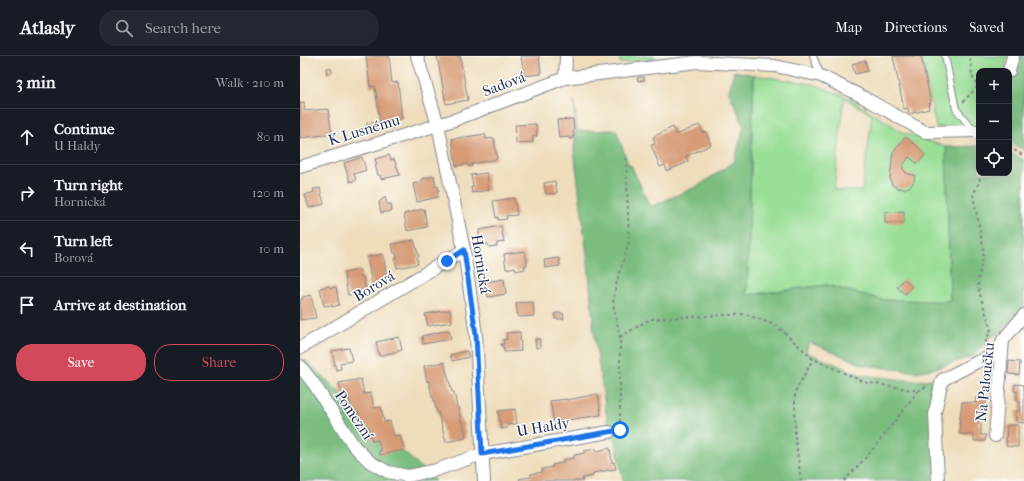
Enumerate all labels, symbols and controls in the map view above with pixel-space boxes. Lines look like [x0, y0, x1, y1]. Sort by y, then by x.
search box [99, 10, 379, 46]
text: Atlasly [20, 17, 75, 39]
icon: search [113, 17, 135, 39]
text: Search here [145, 19, 221, 37]
text: Map [835, 19, 862, 36]
text: Directions [884, 19, 947, 36]
text: Saved [969, 19, 1004, 36]
street label: Sadová [480, 67, 529, 100]
map controls [976, 68, 1012, 176]
button: + [976, 68, 1012, 104]
text: 3 min [16, 72, 56, 92]
text: Walk · 210 m [216, 75, 284, 90]
button: − [976, 104, 1012, 140]
street label: K Lusnému [326, 110, 403, 149]
text: Continue [54, 120, 114, 138]
icon: ahead [16, 126, 38, 148]
text: 80 m [257, 129, 284, 144]
text: U Haldy [54, 138, 101, 153]
button: locate [976, 140, 1012, 176]
text: Turn right [54, 176, 123, 194]
icon: right [16, 182, 38, 204]
text: 120 m [252, 185, 284, 200]
text: Hornická [54, 194, 106, 209]
text: Turn left [54, 232, 112, 250]
street label: Hornická [467, 233, 495, 296]
icon: left [16, 238, 38, 260]
text: 10 m [259, 241, 284, 256]
text: Borová [54, 250, 93, 265]
route end [438, 252, 456, 270]
street label: Borová [350, 266, 399, 305]
icon: arrive [16, 294, 38, 316]
text: Arrive at destination [54, 296, 186, 314]
street label: Na Paloučku [972, 341, 998, 423]
button: Save [16, 344, 146, 381]
button: Share [154, 344, 284, 381]
street label: Pomezní [331, 387, 377, 444]
street label: U Haldy [515, 413, 572, 441]
route start [611, 421, 629, 439]

